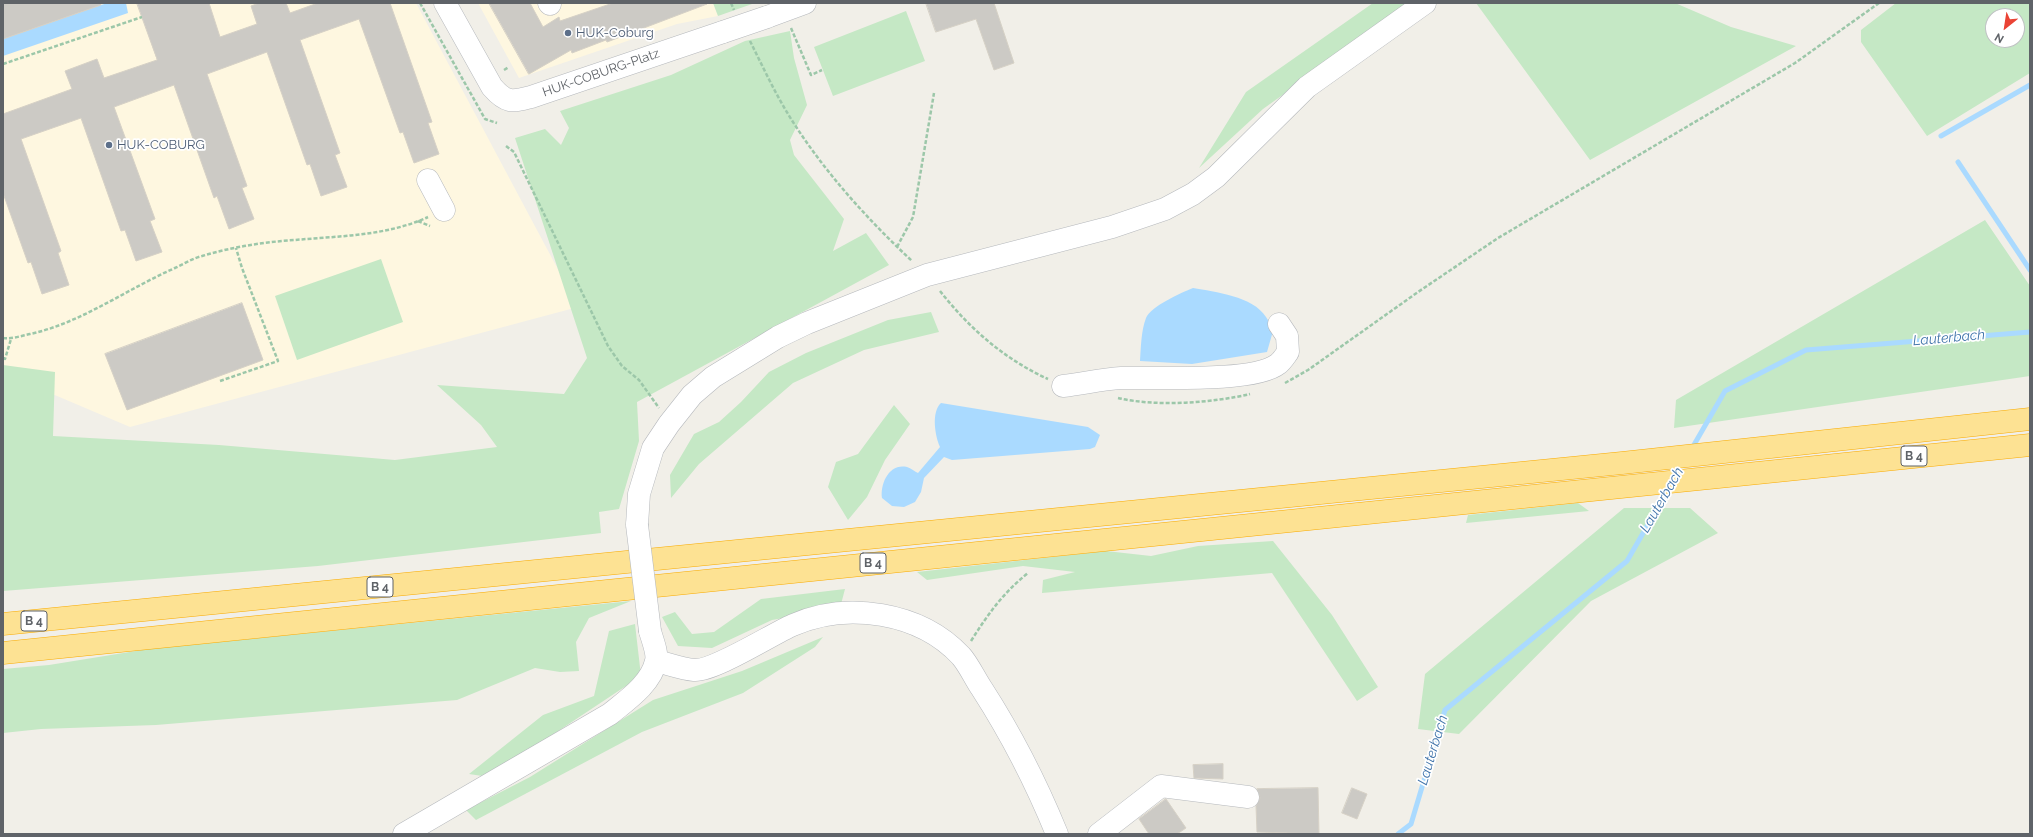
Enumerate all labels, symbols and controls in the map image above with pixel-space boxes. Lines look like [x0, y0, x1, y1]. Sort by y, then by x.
north arrow [1985, 8, 2025, 48]
place label: HUK-Coburg [576, 25, 654, 41]
marker: HUK-Coburg [563, 28, 573, 38]
text: N [1992, 30, 2006, 46]
street label: HUK-COBURG-Platz [540, 46, 662, 100]
place label: HUK-COBURG [117, 137, 205, 153]
marker: HUK-COBURG [104, 140, 114, 150]
water label: Lauterbach [1912, 326, 1986, 350]
road number: B 4 [1901, 446, 1927, 466]
water label: Lauterbach [1637, 464, 1687, 536]
road number: B 4 [860, 553, 886, 573]
road number: B 4 [367, 577, 393, 597]
road number: B 4 [21, 611, 47, 631]
water label: Lauterbach [1414, 713, 1452, 787]

